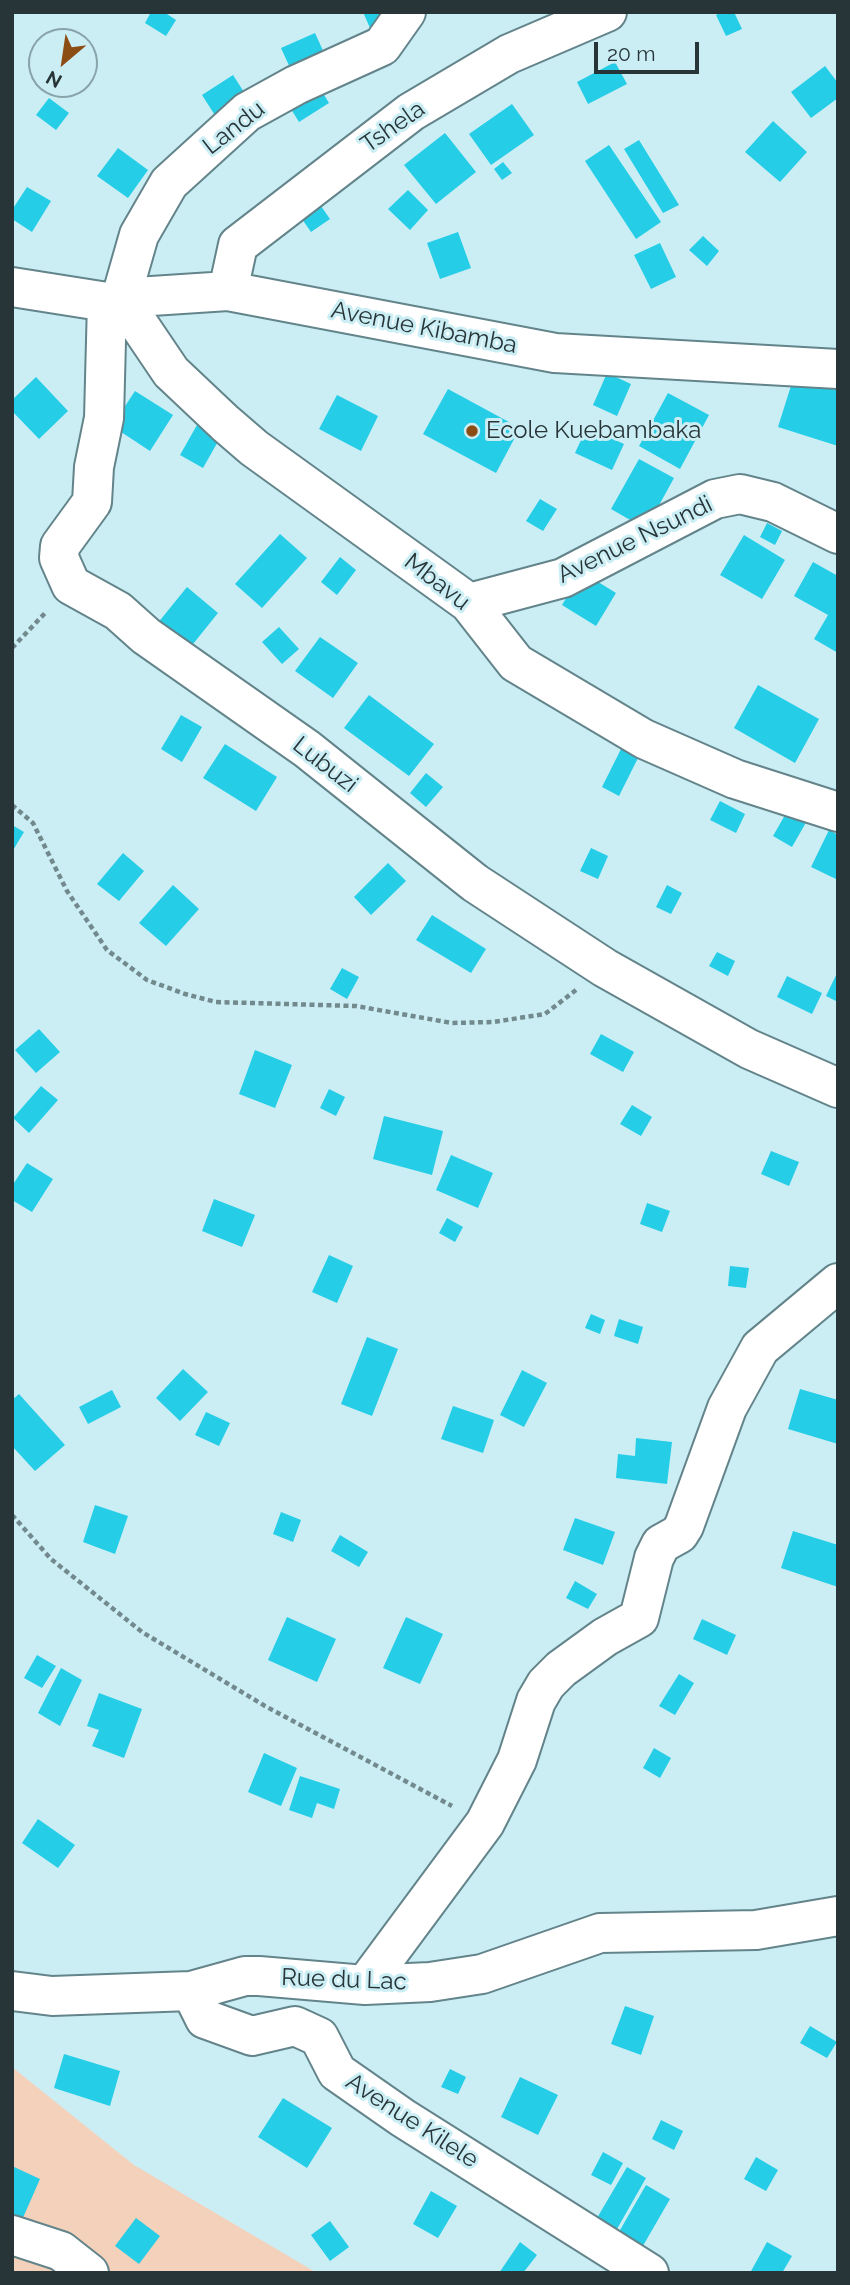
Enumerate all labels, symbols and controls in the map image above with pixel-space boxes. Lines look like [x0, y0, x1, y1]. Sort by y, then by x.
north arrow [28, 28, 98, 98]
scale bar [598, 28, 703, 72]
text: 20 m [607, 41, 655, 66]
text: N [42, 66, 65, 93]
street label: Landu [197, 95, 271, 161]
street label: Tshela [355, 95, 431, 159]
street label: Avenue Kibamba [329, 296, 519, 360]
place label: Ecole Kuebambaka [486, 417, 701, 445]
marker: Ecole Kuebambaka [464, 423, 480, 439]
street label: Avenue Nsundi [553, 490, 717, 590]
street label: Mbavu [398, 547, 476, 617]
street label: Lubuzi [287, 731, 363, 799]
street label: Rue du Lac [281, 1963, 407, 1997]
street label: Avenue Kilele [340, 2067, 484, 2175]

